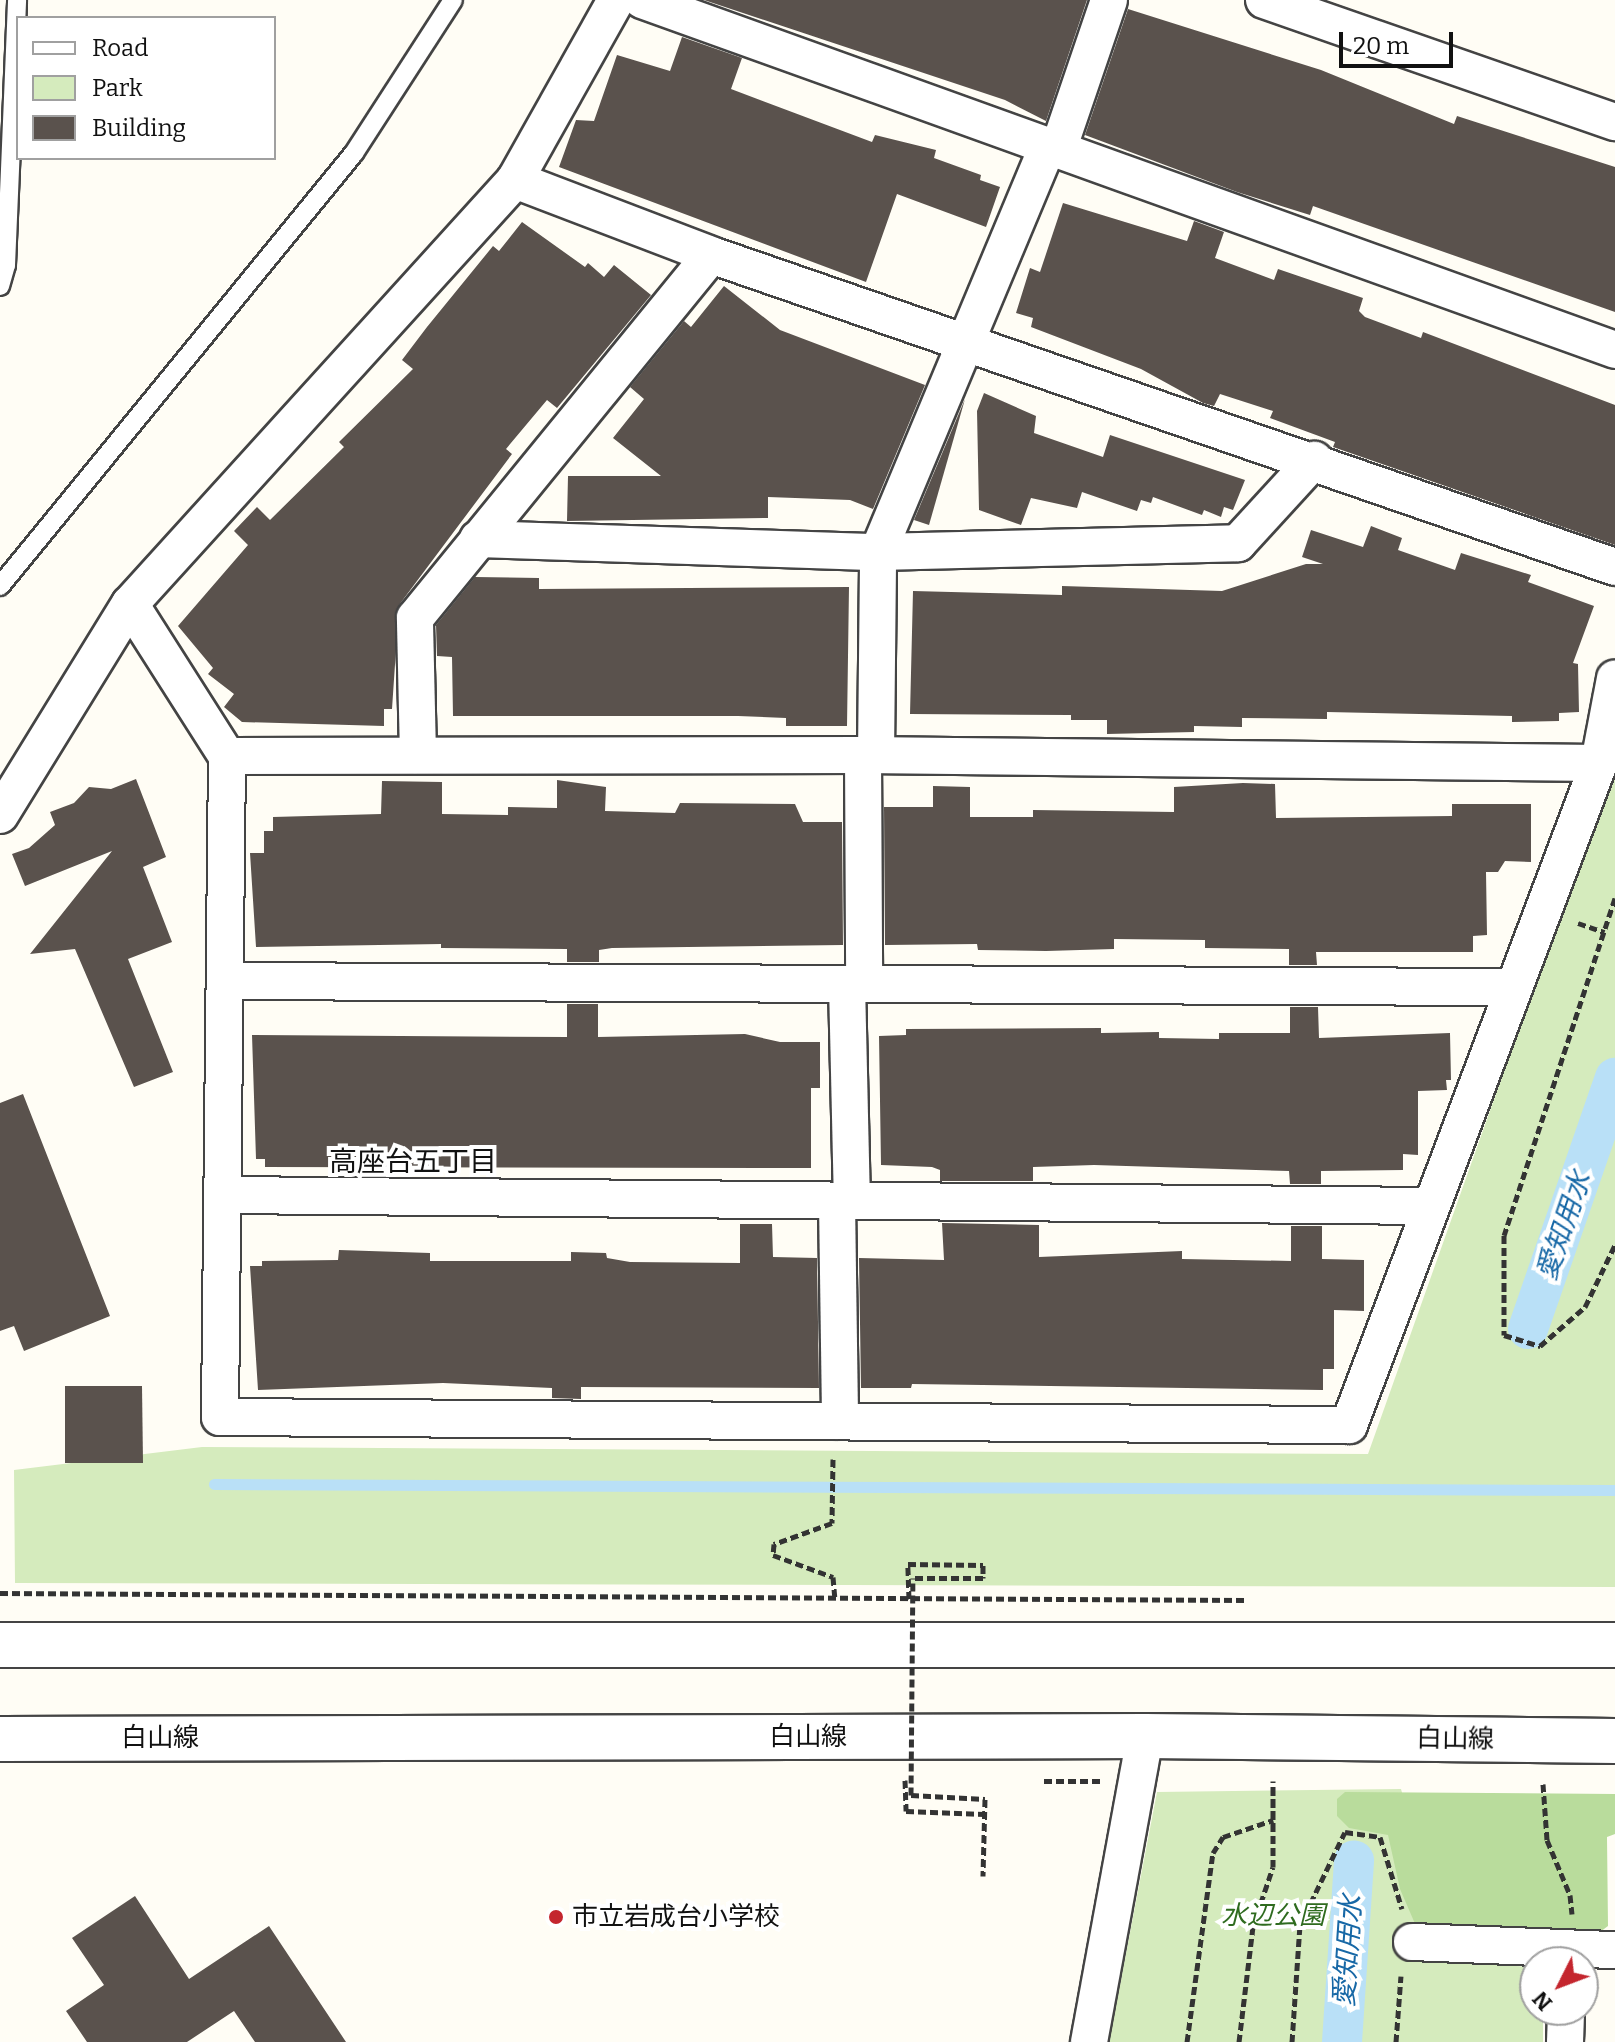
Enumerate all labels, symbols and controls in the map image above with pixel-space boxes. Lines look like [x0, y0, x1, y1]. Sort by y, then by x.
legend [16, 16, 276, 160]
scale bar [1343, 16, 1457, 66]
text: 20 m [1353, 32, 1409, 60]
text: Road [92, 34, 148, 62]
text: Park [92, 74, 143, 102]
text: Building [92, 114, 186, 142]
district label: 高座台五丁目 [329, 1145, 497, 1179]
water label: 愛知用水 [1530, 1168, 1598, 1284]
street label: 白山線 [769, 1721, 847, 1753]
street label: 白山線 [121, 1722, 199, 1754]
street label: 白山線 [1416, 1723, 1494, 1755]
water label: 愛知用水 [1327, 1894, 1369, 2008]
park label: 水辺公園 [1221, 1900, 1325, 1932]
place label: 市立岩成台小学校 [572, 1901, 780, 1933]
marker: 市立岩成台小学校 [547, 1908, 565, 1926]
north arrow [1519, 1946, 1599, 2026]
text: N [1527, 1986, 1558, 2016]

